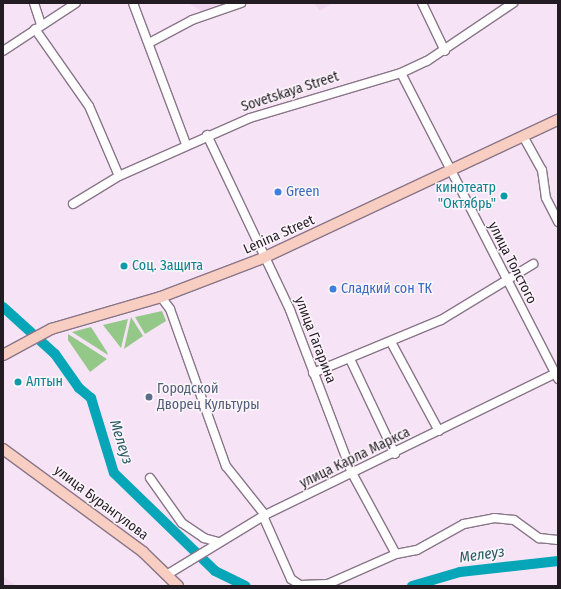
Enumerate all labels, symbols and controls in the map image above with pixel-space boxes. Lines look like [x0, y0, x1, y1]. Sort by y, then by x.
street label: Sovetskaya Street [239, 68, 341, 116]
place label: кинотеатр "Октябрь" [436, 180, 496, 212]
place label: Green [286, 184, 320, 200]
marker: Green [273, 187, 283, 197]
marker: кинотеатр "Октябрь" [499, 191, 509, 201]
street label: Lenina Street [241, 212, 317, 258]
street label: улица Толстого [484, 219, 540, 307]
place label: Соц. Защита [132, 258, 203, 274]
marker: Соц. Защита [119, 261, 129, 271]
place label: Сладкий сон ТК [341, 281, 432, 297]
marker: Сладкий сон ТК [328, 284, 338, 294]
street label: улица Гагарина [291, 294, 339, 386]
place label: Алтын [26, 374, 63, 390]
marker: Алтын [13, 377, 23, 387]
place label: Городской Дворец Культуры [157, 381, 260, 414]
marker: Городской Дворец Культуры [144, 392, 154, 402]
water label: Мелеуз [105, 418, 137, 466]
street label: улица Карла Маркса [297, 424, 413, 492]
street label: улица Бурангулова [51, 462, 151, 544]
water label: Мелеуз [458, 543, 506, 567]

